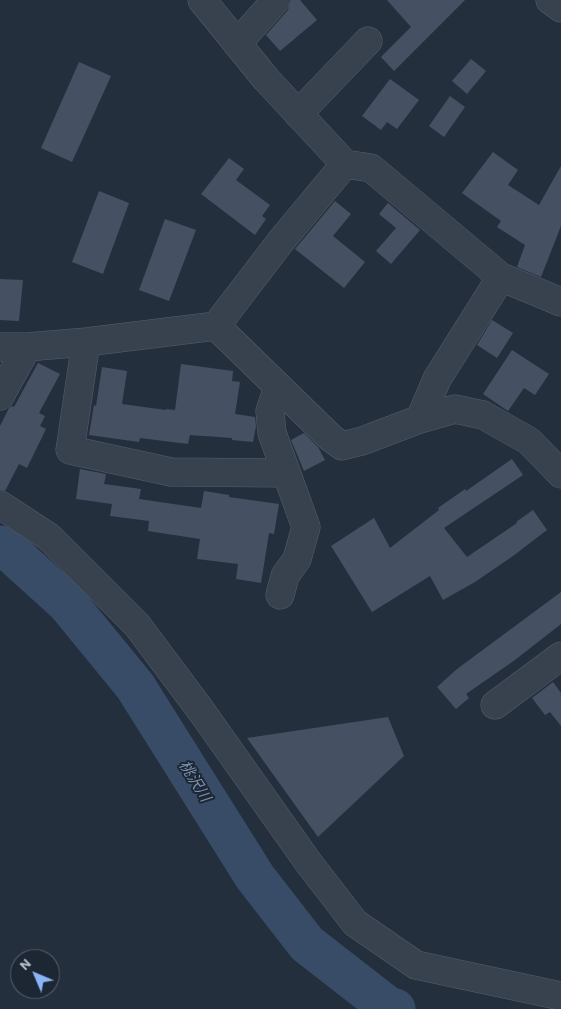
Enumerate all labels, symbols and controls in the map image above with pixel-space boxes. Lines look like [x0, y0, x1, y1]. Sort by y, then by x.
water label: 桃沢川 [175, 757, 215, 805]
north arrow [10, 949, 60, 999]
text: N [15, 954, 34, 973]

